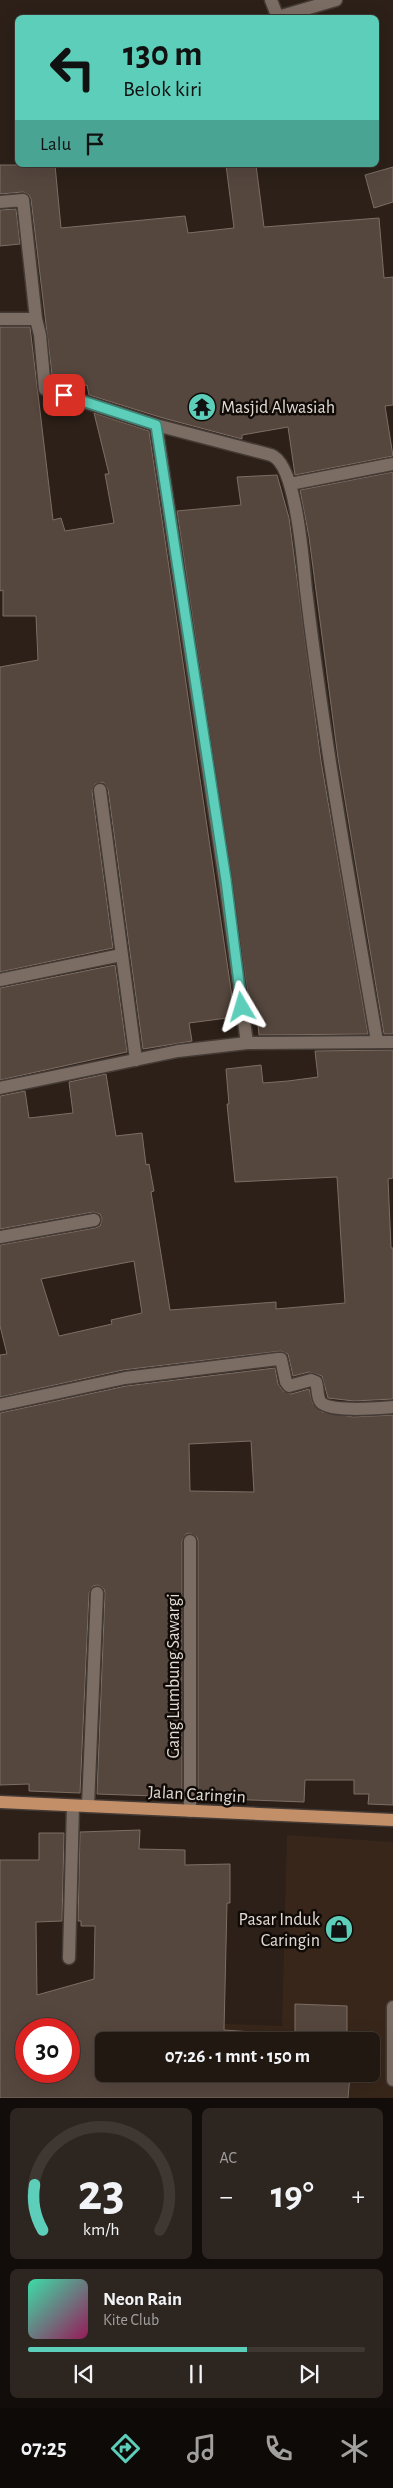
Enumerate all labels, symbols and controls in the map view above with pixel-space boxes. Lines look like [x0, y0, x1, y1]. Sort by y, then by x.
icon: left [40, 35, 105, 100]
text: 130 m [123, 37, 202, 72]
text: Belok kiri [123, 78, 202, 100]
icon: arrive [81, 130, 109, 158]
text: Lalu [40, 135, 71, 154]
pin [43, 374, 85, 416]
icon: arrive [50, 381, 78, 409]
temple icon: Masjid Alwasiah [187, 392, 217, 422]
place label: Masjid Alwasiah [221, 399, 335, 417]
position arrow [215, 980, 267, 1032]
street label: Gang Lumbung Sawargi [165, 1593, 183, 1759]
street label: Jalan Caringin [148, 1783, 246, 1807]
place label: Pasar Induk Caringin [239, 1911, 321, 1950]
shop icon: Pasar Induk Caringin [324, 1914, 354, 1944]
speed limit sign: 30 [15, 2018, 80, 2083]
text: 07:26 · 1 mnt · 150 m [165, 2047, 310, 2066]
text: AC [220, 2150, 237, 2166]
text: 23 [77, 2167, 124, 2219]
text: 19° [271, 2177, 314, 2215]
text: − [220, 2183, 233, 2211]
text: + [352, 2183, 365, 2211]
text: km/h [82, 2221, 119, 2239]
text: Neon Rain [103, 2290, 182, 2309]
text: Kite Club [103, 2312, 159, 2328]
icon: previous [70, 2360, 98, 2388]
icon: pause [182, 2360, 210, 2388]
icon: next [295, 2360, 323, 2388]
icon: directions [108, 2431, 143, 2466]
icon: music [184, 2431, 219, 2466]
icon: phone [261, 2431, 296, 2466]
icon: climate [337, 2431, 372, 2466]
text: 07:25 [21, 2437, 67, 2459]

